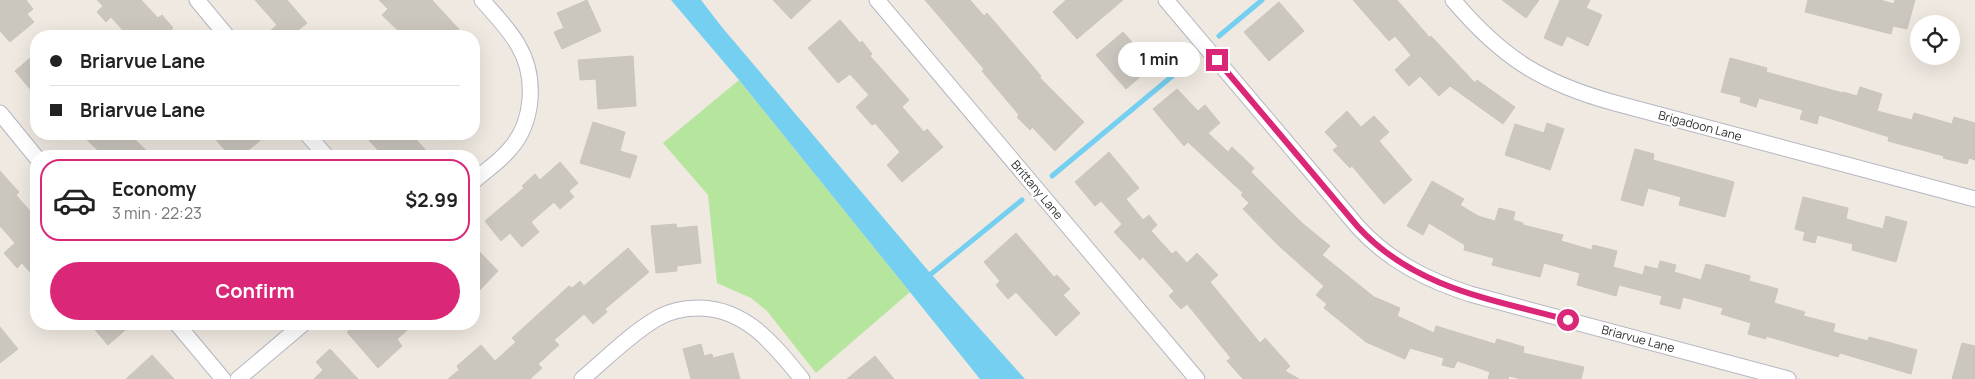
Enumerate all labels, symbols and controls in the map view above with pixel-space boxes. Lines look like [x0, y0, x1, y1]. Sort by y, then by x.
map controls [1910, 15, 1960, 65]
button: locate [1910, 15, 1960, 65]
callout: 1 min [1117, 42, 1200, 78]
text: Briarvue Lane [80, 48, 205, 74]
text: 1 min [1139, 48, 1179, 70]
route end [1206, 49, 1228, 71]
text: Briarvue Lane [80, 97, 205, 123]
street label: Brigadoon Lane [1656, 106, 1744, 145]
street label: Brittany Lane [1008, 156, 1067, 223]
text: Economy [112, 176, 196, 202]
icon: car [52, 178, 97, 223]
text: $2.99 [405, 187, 458, 213]
text: 3 min · 22:23 [112, 202, 202, 224]
button: Confirm [50, 262, 460, 320]
route start [1557, 309, 1579, 331]
street label: Briarvue Lane [1600, 321, 1677, 356]

